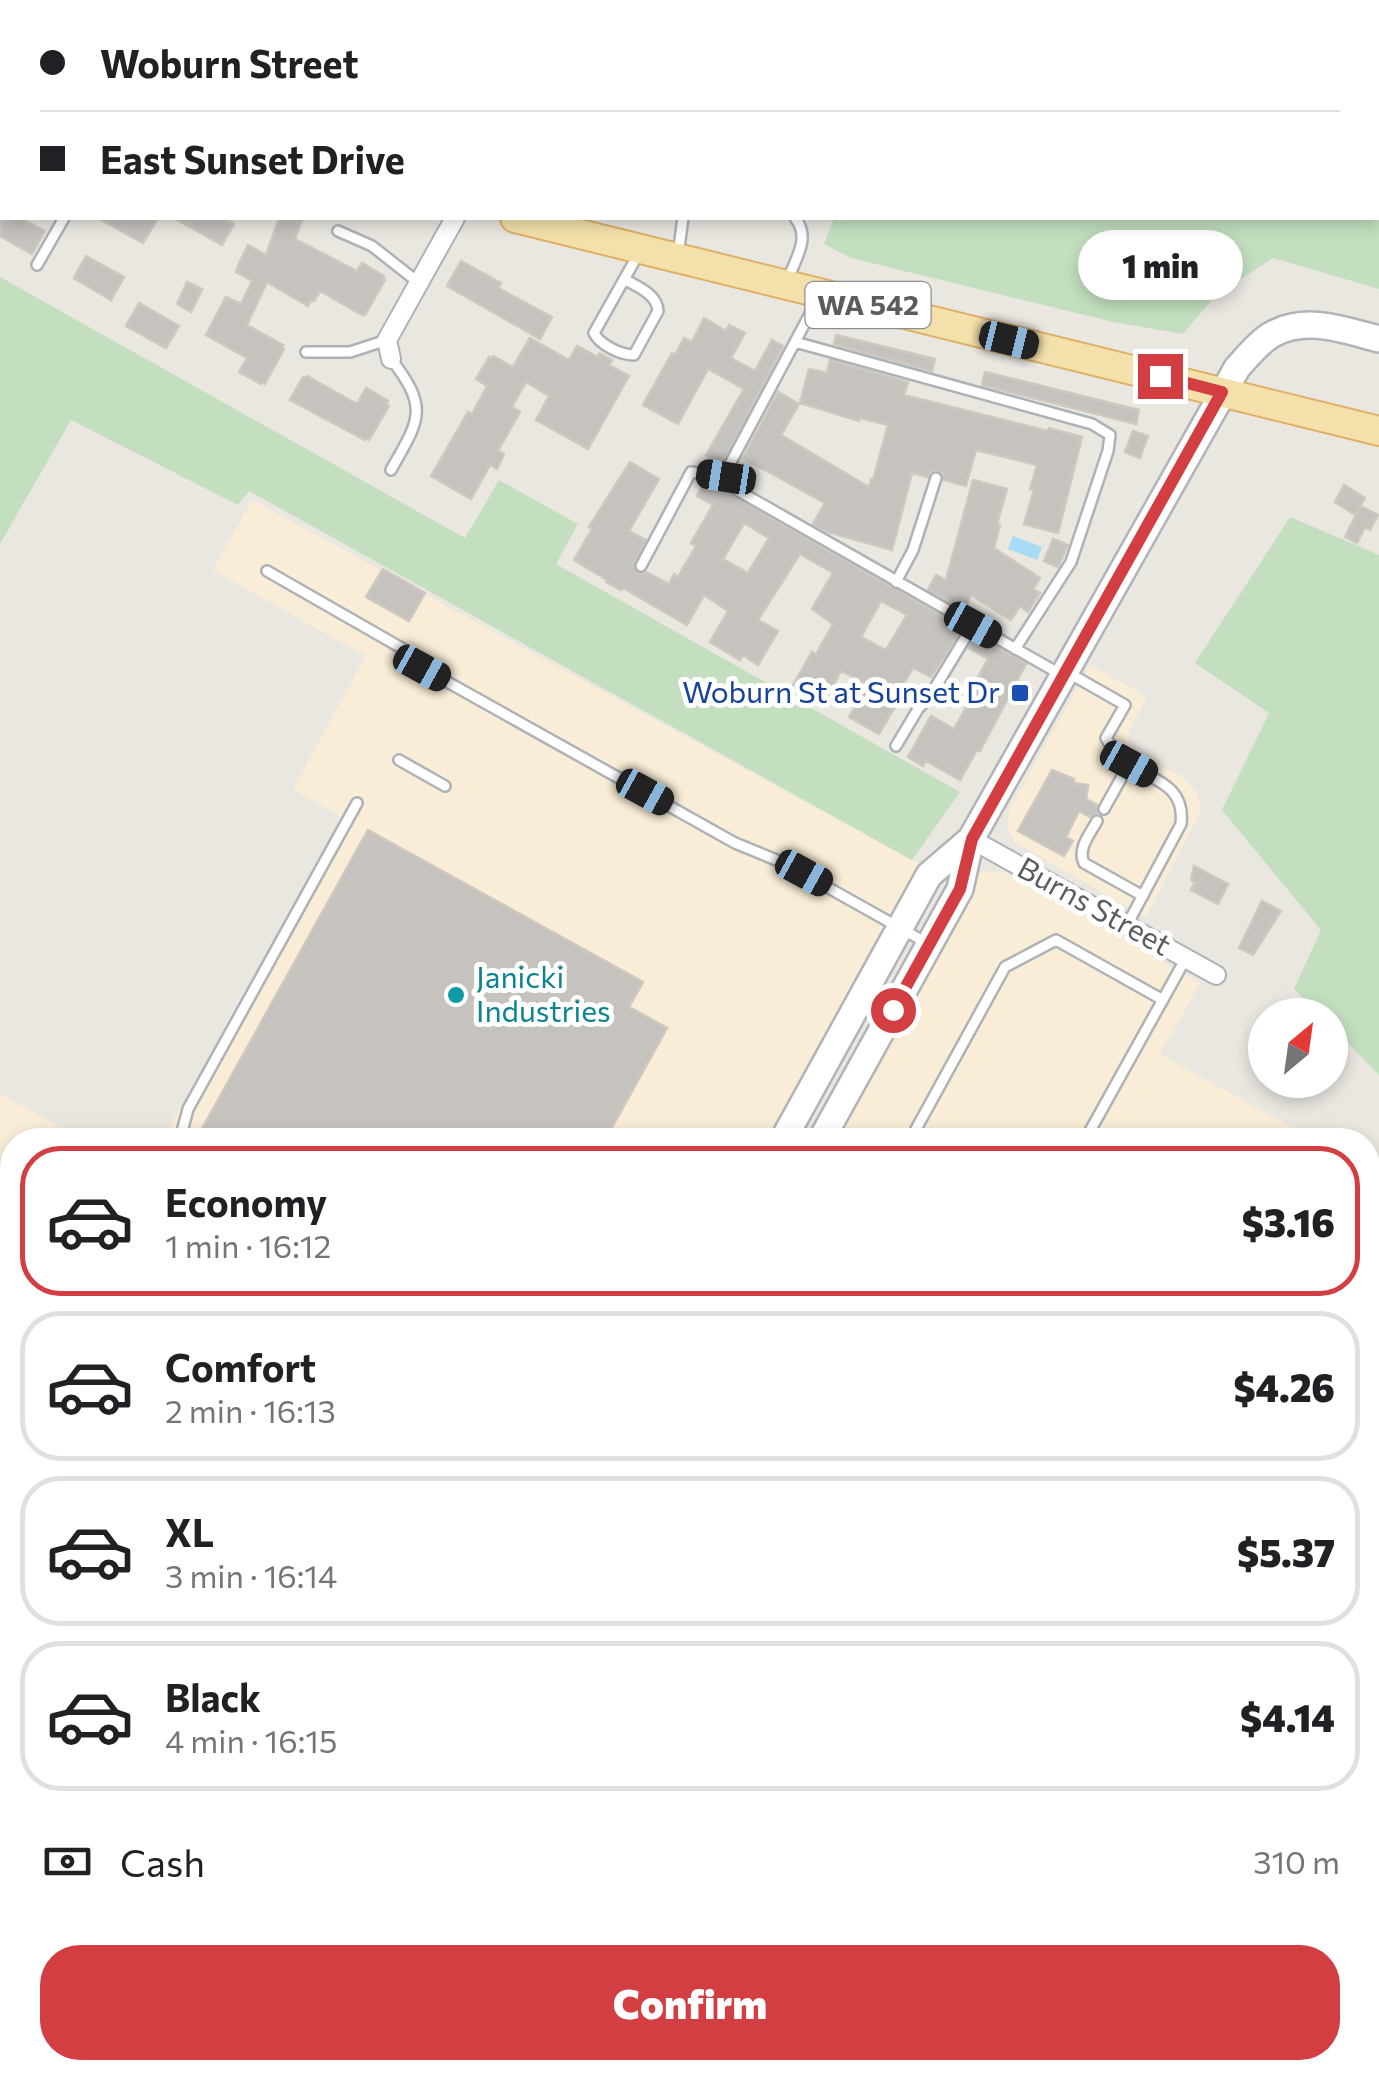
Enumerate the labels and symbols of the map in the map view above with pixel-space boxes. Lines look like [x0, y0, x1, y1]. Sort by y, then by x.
callout: 1 min [1078, 231, 1242, 301]
road number: WA 542 [806, 282, 930, 328]
car [976, 318, 1042, 362]
route end [1138, 354, 1183, 399]
car [694, 457, 758, 497]
car [939, 597, 1007, 653]
car [388, 640, 456, 696]
place label: Woburn St at Sunset Dr [682, 672, 1000, 709]
marker: Woburn St at Sunset Dr [1009, 682, 1031, 704]
car [1095, 736, 1163, 792]
car [611, 764, 679, 820]
car [770, 845, 838, 901]
street label: Burns Street [1012, 848, 1178, 962]
place label: Janicki Industries [476, 957, 611, 1028]
marker: Janicki Industries [445, 984, 467, 1006]
route start [871, 988, 916, 1033]
north arrow [1248, 998, 1348, 1098]

